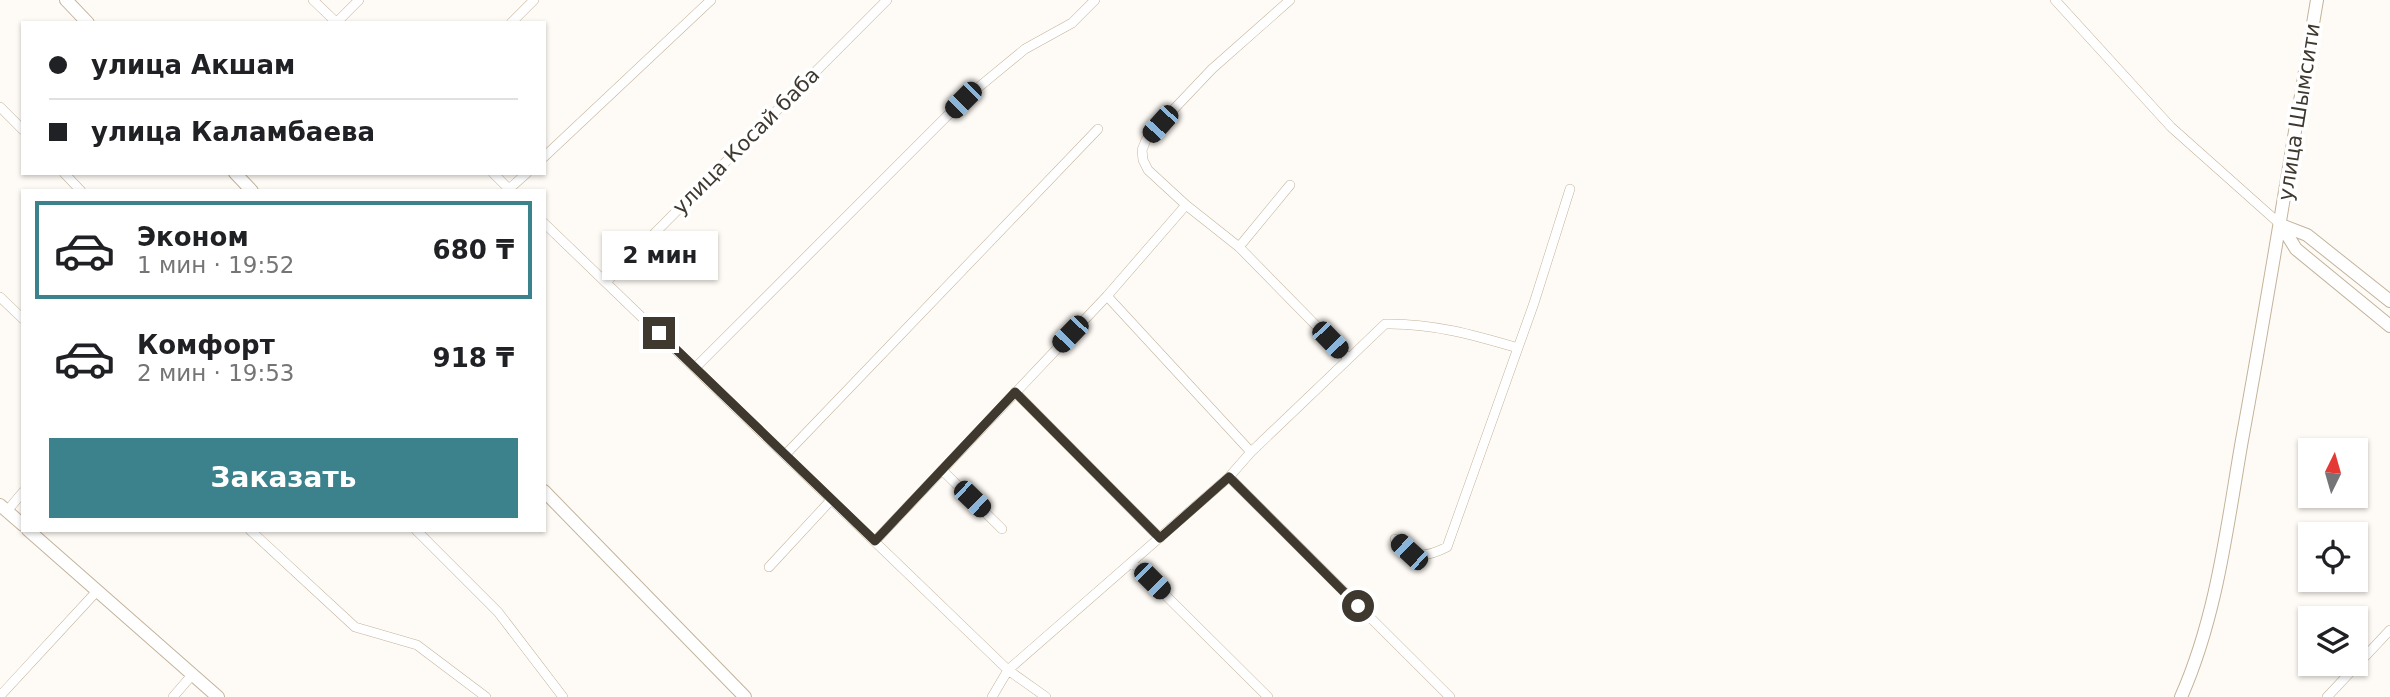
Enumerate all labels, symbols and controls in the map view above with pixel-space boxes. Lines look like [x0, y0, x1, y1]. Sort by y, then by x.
street label: улица Шымсити [2273, 22, 2325, 202]
text: улица Акшам [91, 50, 295, 80]
street label: улица Косай баба [668, 63, 824, 219]
car [941, 78, 986, 122]
car [1139, 101, 1182, 147]
text: улица Каламбаева [91, 117, 375, 147]
icon: car [53, 219, 116, 282]
text: Эконом [137, 222, 249, 252]
callout: 2 мин [601, 232, 717, 280]
text: 680 ₸ [433, 235, 514, 265]
text: 2 мин [623, 242, 697, 268]
text: 1 мин · 19:52 [137, 252, 295, 278]
car [1048, 312, 1093, 356]
route end [643, 317, 675, 349]
car [1308, 318, 1353, 362]
icon: car [53, 327, 116, 390]
text: Комфорт [137, 330, 275, 360]
text: 918 ₸ [433, 343, 514, 373]
text: 2 мин · 19:53 [137, 360, 295, 386]
button: Заказать [49, 438, 518, 518]
north arrow [2298, 438, 2368, 508]
map controls [2298, 438, 2368, 676]
car [950, 477, 995, 521]
button: locate [2298, 522, 2368, 592]
car [1387, 530, 1432, 574]
car [1130, 559, 1175, 603]
route start [1342, 590, 1374, 622]
button: layers [2298, 606, 2368, 676]

